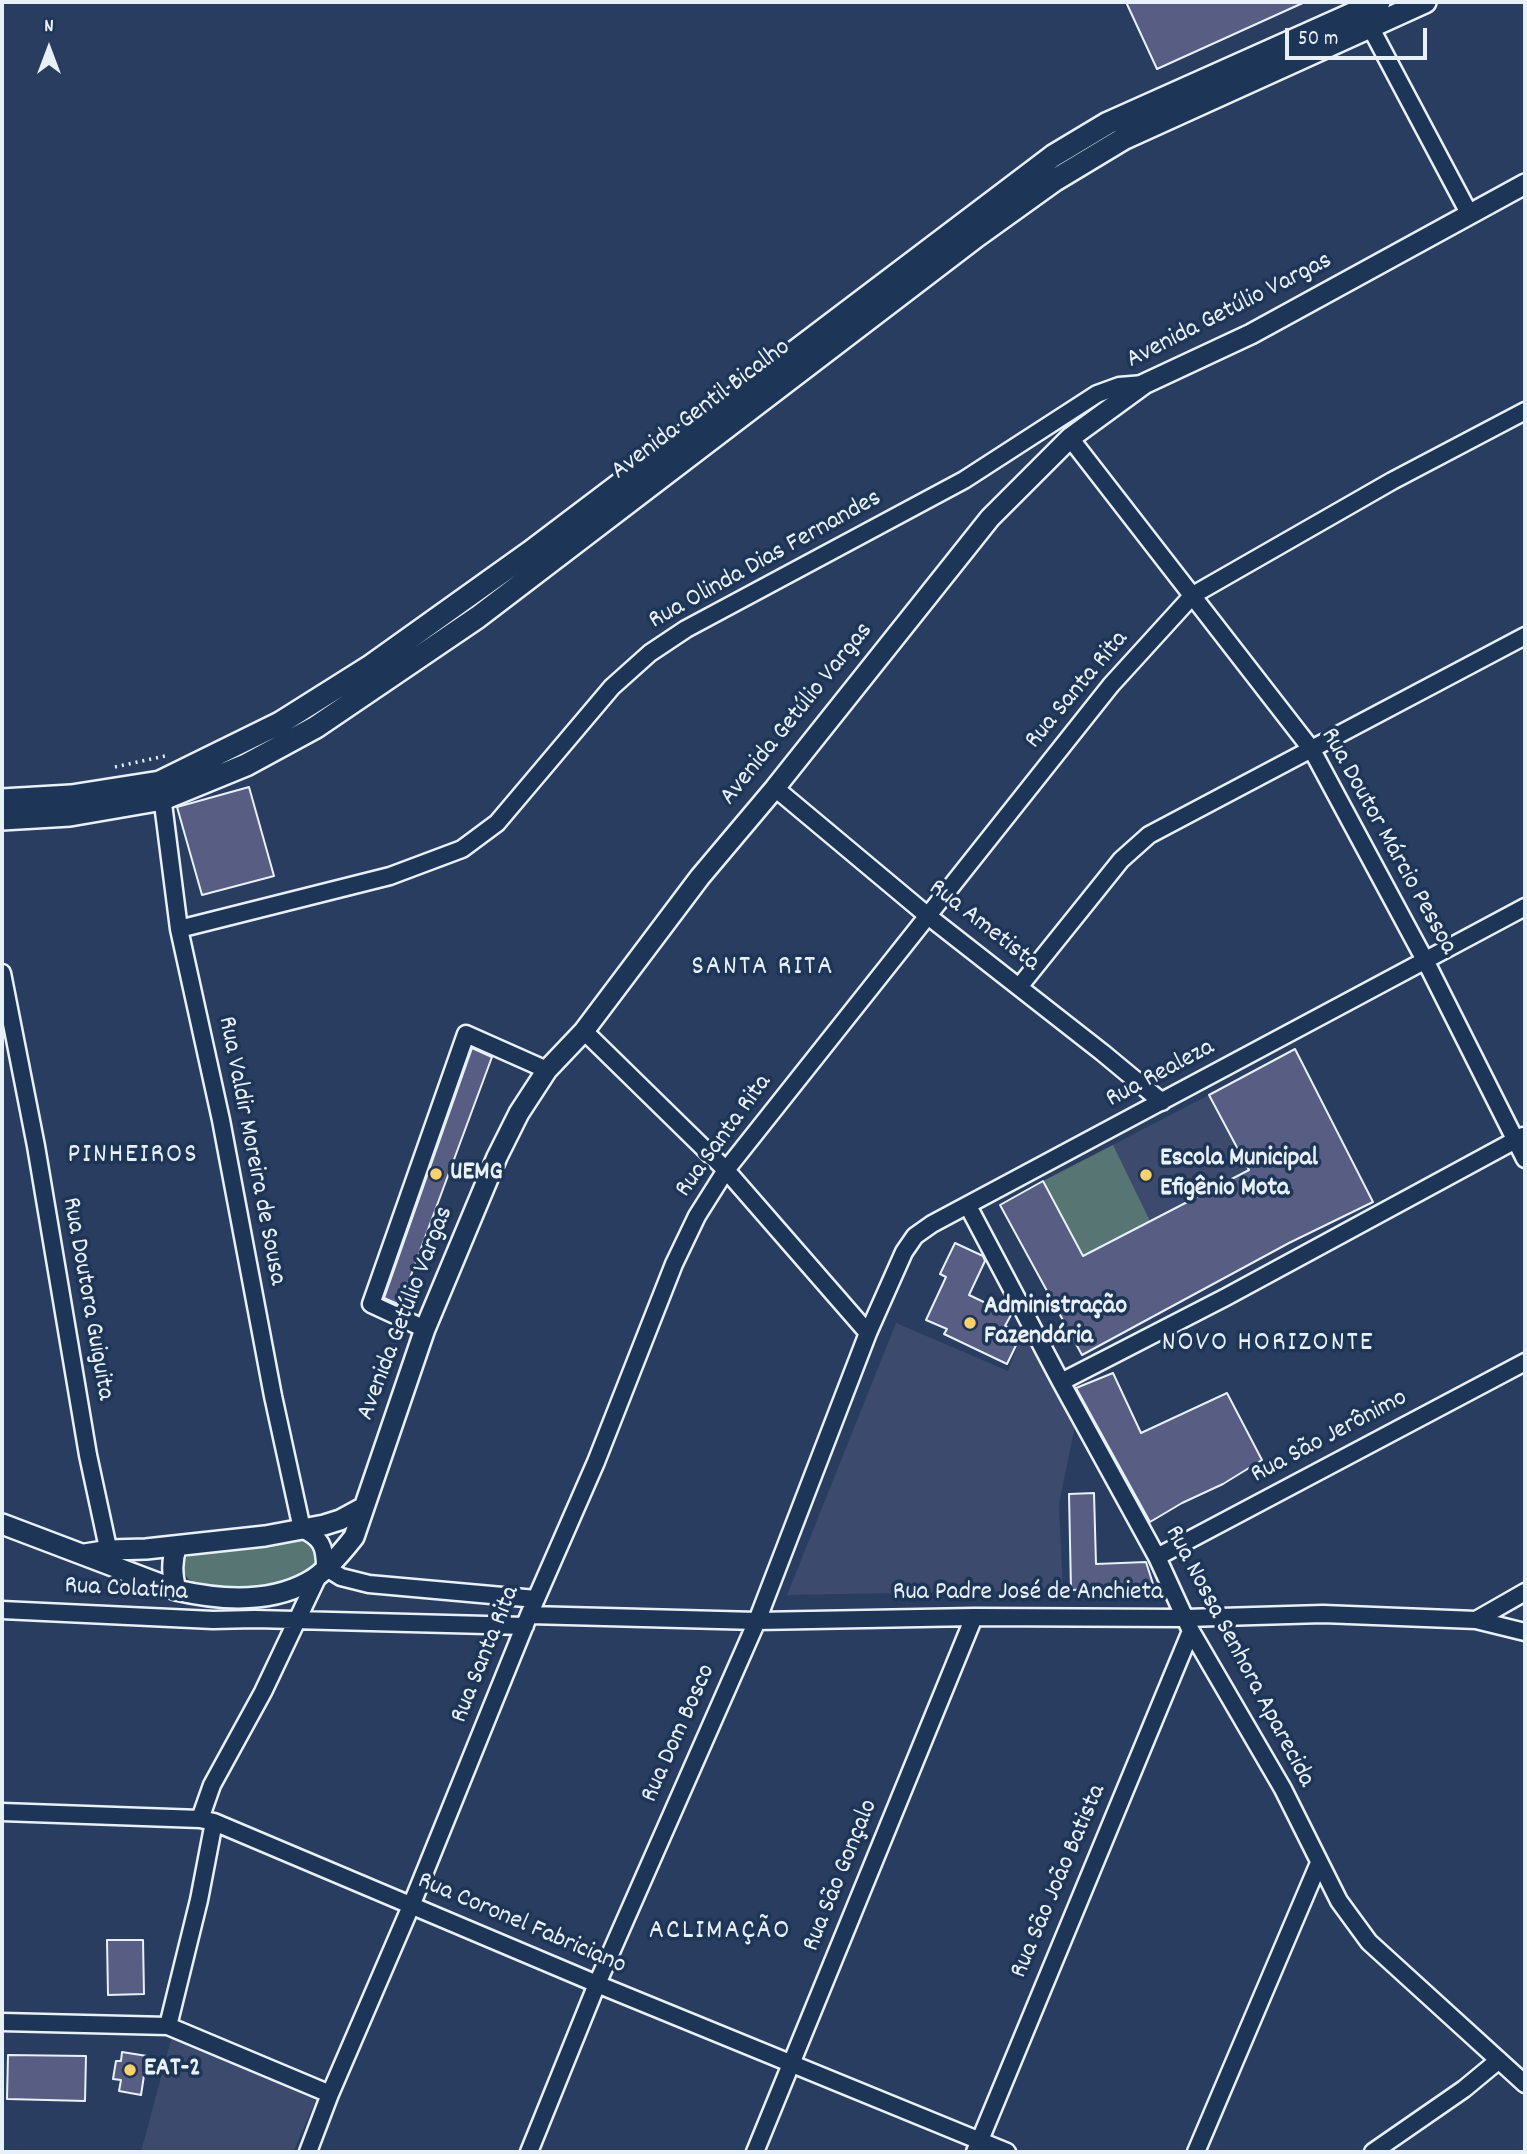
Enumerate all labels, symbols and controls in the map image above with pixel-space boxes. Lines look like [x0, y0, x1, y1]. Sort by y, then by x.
north arrow [14, 14, 84, 84]
text: N [44, 14, 54, 41]
scale bar [1289, 14, 1431, 58]
text: 50 m [1298, 25, 1338, 55]
street label: Avenida Getúlio Vargas [1122, 247, 1338, 377]
street label: Avenida Gentil Bicalho [606, 334, 798, 488]
street label: Rua Olinda Dias Fernandes [644, 484, 888, 638]
street label: Avenida Getúlio Vargas [715, 617, 881, 813]
street label: Rua Santa Rita [1020, 626, 1136, 756]
street label: Rua Doutor Márcio Pessoa [1312, 723, 1462, 961]
street label: Rua Ametista [921, 874, 1045, 980]
district label: SANTA RITA [693, 952, 833, 986]
street label: Rua Valdir Moreira de Sousa [209, 1014, 291, 1288]
street label: Rua Realeza [1102, 1034, 1220, 1116]
street label: Rua Santa Rita [670, 1069, 780, 1205]
district label: PINHEIROS [69, 1140, 197, 1174]
place label: Escola Municipal Efigênio Mota [1160, 1144, 1318, 1206]
place label: UEMG [450, 1158, 503, 1190]
marker: UEMG [428, 1166, 444, 1182]
marker: Escola Municipal Efigênio Mota [1138, 1167, 1154, 1183]
street label: Rua Doutora Guiguita [53, 1195, 119, 1403]
street label: Avenida Getúlio Vargas [352, 1203, 462, 1425]
place label: Administração Fazendária [984, 1292, 1127, 1354]
marker: Administração Fazendária [962, 1315, 978, 1331]
district label: NOVO HORIZONTE [1163, 1328, 1373, 1362]
street label: Rua São Jerônimo [1247, 1384, 1413, 1492]
street label: Rua Nossa Senhora Aparecida [1156, 1521, 1320, 1793]
street label: Rua Colatina [64, 1572, 188, 1610]
street label: Rua Padre José de Anchieta [893, 1578, 1163, 1610]
street label: Rua Santa Rita [445, 1582, 529, 1728]
street label: Rua Dom Bosco [636, 1660, 724, 1808]
street label: Rua São João Batista [1005, 1781, 1115, 1983]
street label: Rua São Gonçalo [797, 1795, 887, 1957]
street label: Rua Coronel Fabriciano [412, 1867, 630, 1983]
district label: ACLIMAÇÃO [650, 1916, 790, 1950]
place label: EAT-2 [144, 2054, 201, 2086]
marker: EAT-2 [122, 2062, 138, 2078]

